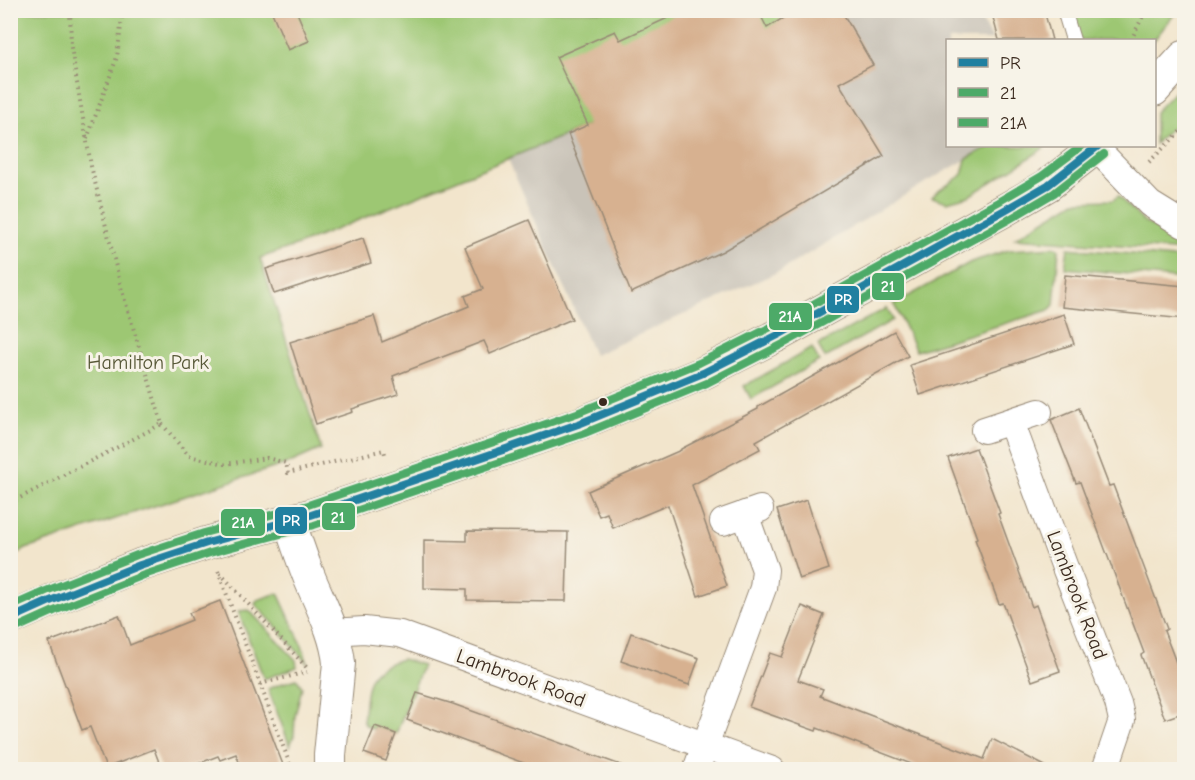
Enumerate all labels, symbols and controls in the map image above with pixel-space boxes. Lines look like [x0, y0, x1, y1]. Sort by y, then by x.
legend [946, 39, 1156, 147]
text: PR [1000, 53, 1021, 74]
text: 21 [1000, 83, 1017, 104]
text: 21A [1000, 113, 1027, 134]
line badge: 21 [871, 272, 905, 301]
text: 21 [881, 278, 895, 296]
line badge: PR [826, 285, 860, 314]
text: PR [834, 291, 853, 309]
line badge: 21A [768, 302, 813, 331]
text: 21A [778, 308, 802, 326]
park label: Hamilton Park [87, 351, 209, 374]
unlabelled marker [597, 396, 609, 408]
line badge: 21 [321, 502, 356, 531]
line badge: PR [274, 506, 308, 535]
line badge: 21A [220, 508, 266, 537]
text: 21 [331, 509, 345, 527]
text: PR [282, 512, 301, 530]
text: 21A [231, 514, 255, 532]
street label: Lambrook Road [1042, 528, 1112, 662]
street label: Lambrook Road [453, 644, 589, 712]

